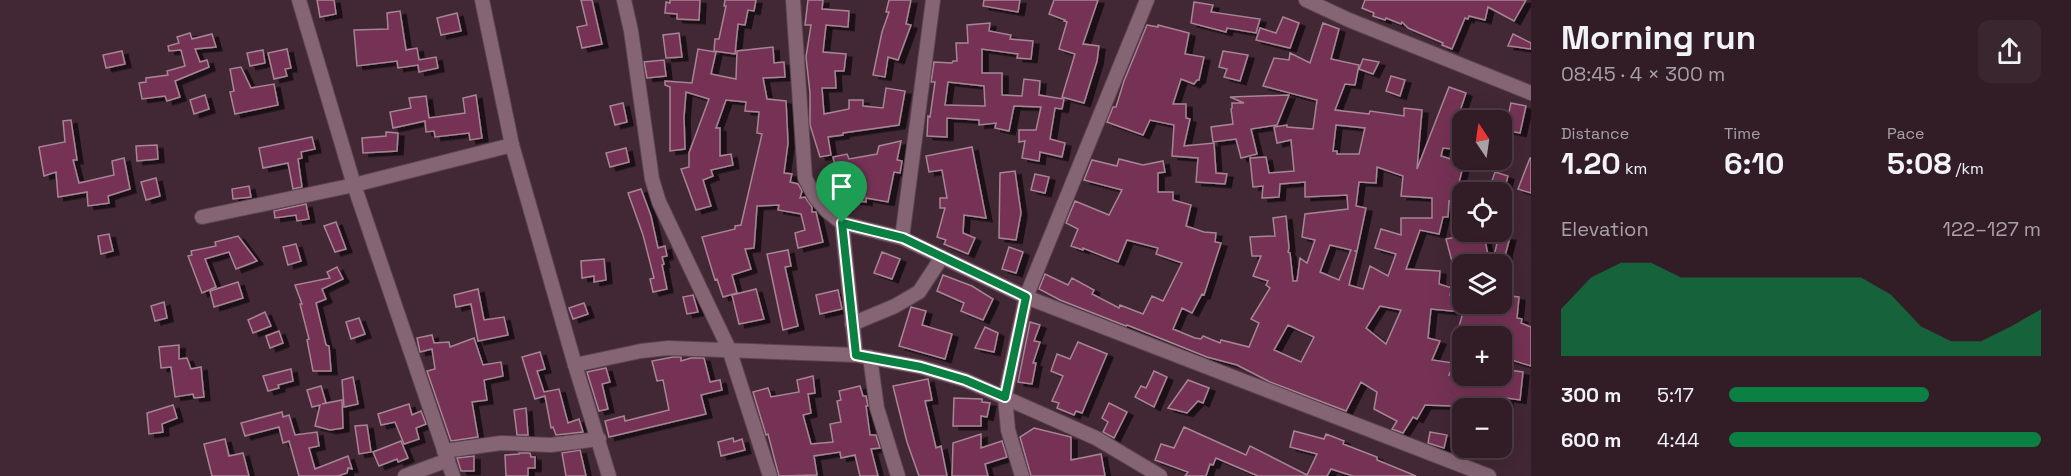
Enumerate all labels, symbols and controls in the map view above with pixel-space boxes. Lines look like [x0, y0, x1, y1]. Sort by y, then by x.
text: Morning run [1561, 17, 1756, 59]
button: share [1978, 20, 2041, 83]
text: 08:45 · 4 × 300 m [1561, 61, 1725, 87]
north arrow [1452, 110, 1512, 170]
map controls [1452, 110, 1512, 458]
text: Distance [1561, 123, 1629, 144]
text: Time [1724, 123, 1760, 144]
text: Pace [1887, 123, 1924, 144]
text: 1.20 [1561, 144, 1621, 183]
text: 6:10 [1724, 144, 1784, 183]
text: 5:08 [1887, 144, 1951, 183]
text: km [1621, 158, 1647, 179]
text: /km [1951, 158, 1984, 179]
pin [816, 161, 867, 223]
icon: arrive [825, 170, 858, 203]
button: locate [1452, 182, 1512, 242]
text: Elevation [1561, 216, 1649, 242]
text: 122–127 m [1943, 216, 2041, 242]
button: layers [1452, 254, 1512, 314]
button: + [1452, 326, 1512, 386]
text: 300 m [1561, 382, 1621, 408]
text: 5:17 [1657, 382, 1694, 408]
button: − [1452, 398, 1512, 458]
text: 600 m [1561, 427, 1621, 453]
text: 4:44 [1657, 427, 1700, 453]

